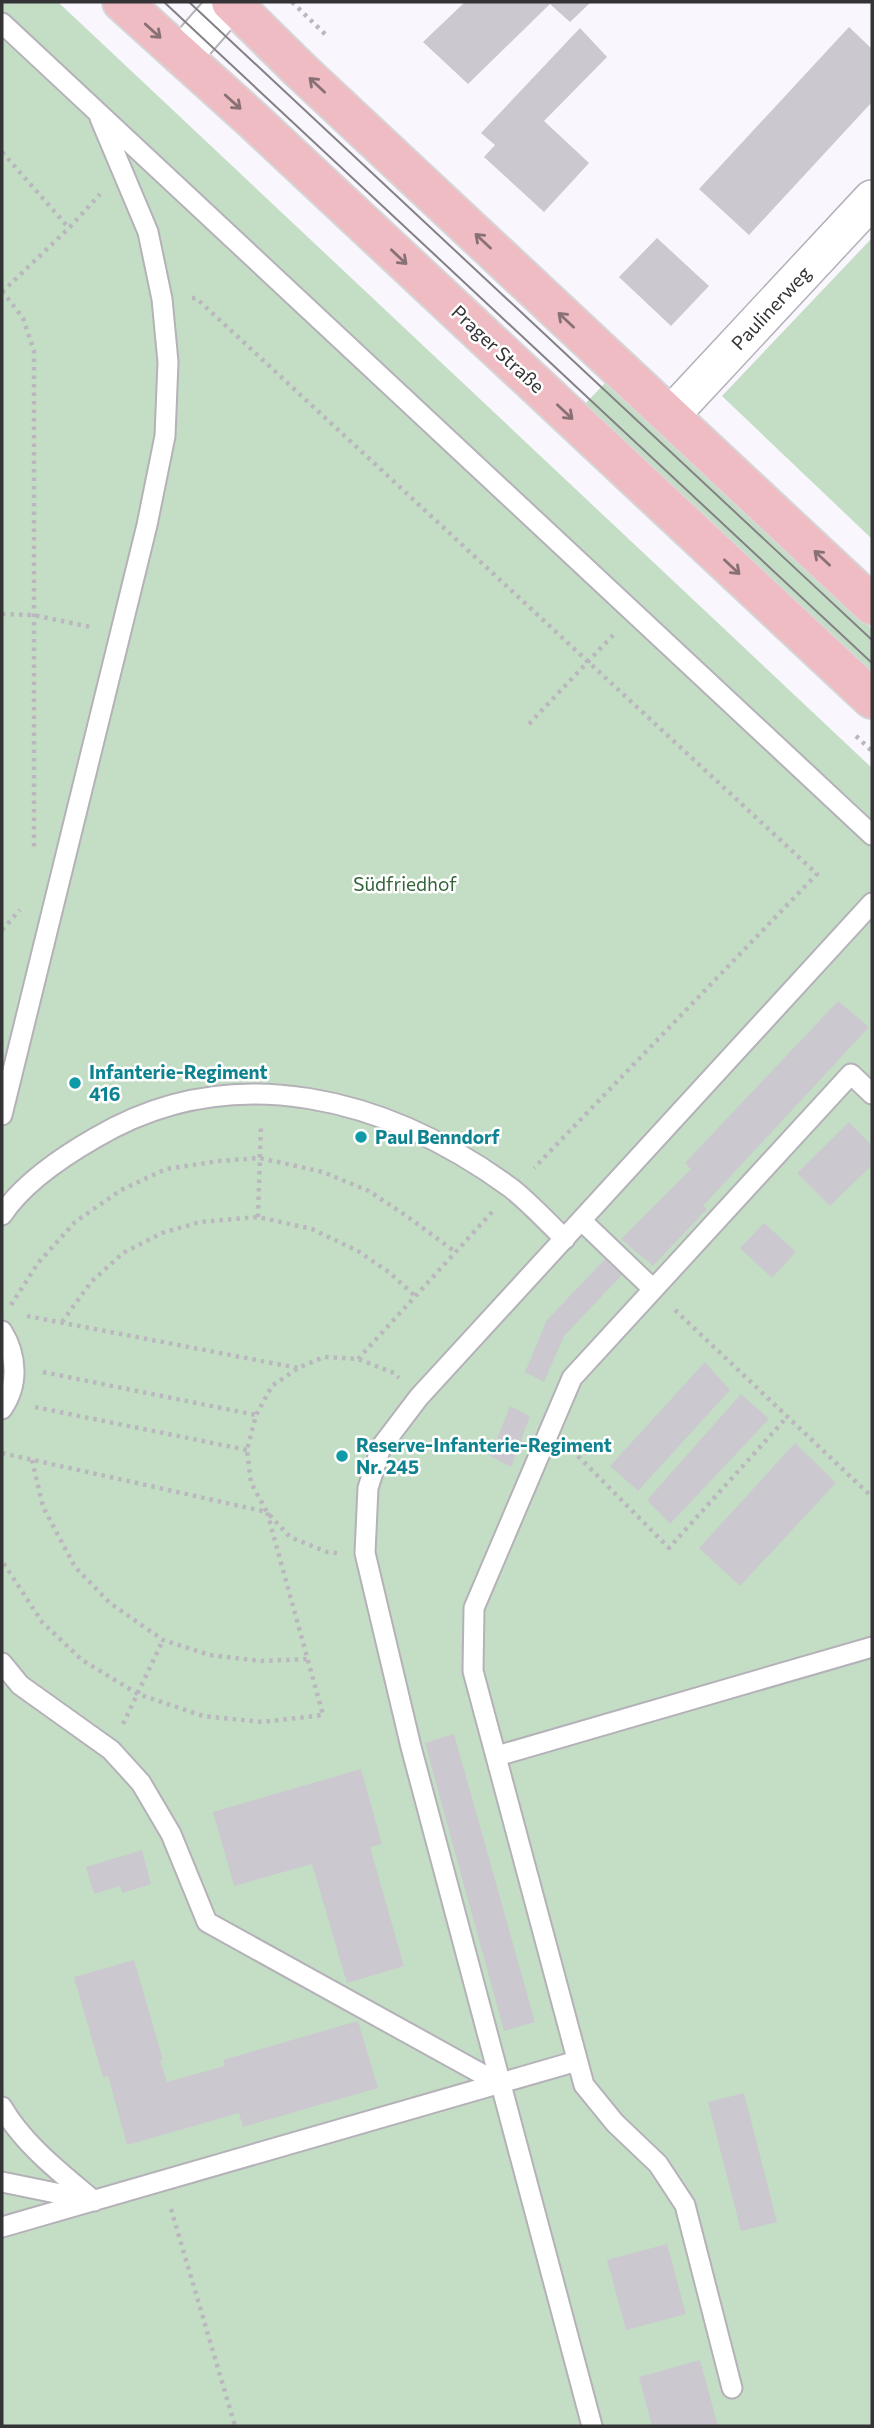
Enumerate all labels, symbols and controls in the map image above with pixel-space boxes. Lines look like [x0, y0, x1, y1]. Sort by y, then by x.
one-way arrow [144, 23, 162, 39]
one-way arrow [309, 77, 326, 94]
one-way arrow [223, 94, 241, 110]
one-way arrow [474, 233, 491, 250]
one-way arrow [390, 249, 408, 265]
street label: Paulinerweg [726, 261, 815, 354]
street label: Prager Straße [447, 300, 549, 397]
one-way arrow [558, 311, 575, 328]
one-way arrow [556, 404, 573, 421]
one-way arrow [814, 550, 831, 567]
one-way arrow [723, 559, 740, 576]
park label: Südfriedhof [353, 872, 457, 895]
place label: Infanterie-Regiment 416 [89, 1060, 268, 1105]
marker: Infanterie-Regiment 416 [67, 1075, 83, 1091]
place label: Paul Benndorf [375, 1125, 500, 1148]
marker: Paul Benndorf [353, 1129, 369, 1145]
place label: Reserve-Infanterie-Regiment Nr. 245 [356, 1433, 612, 1478]
marker: Reserve-Infanterie-Regiment Nr. 245 [334, 1448, 350, 1464]

